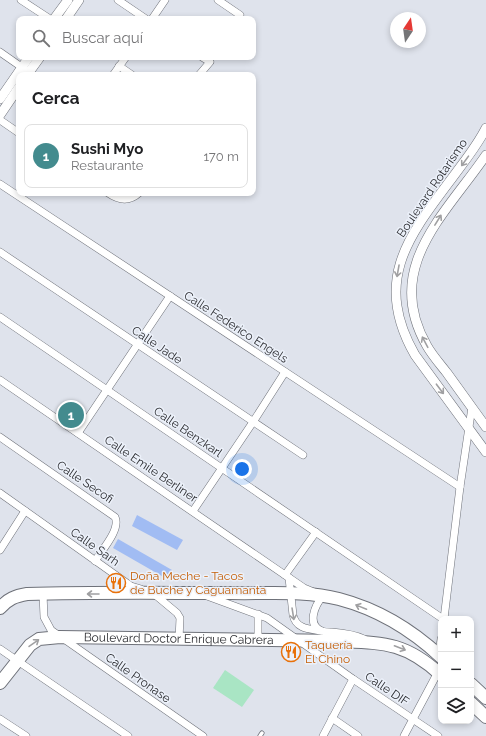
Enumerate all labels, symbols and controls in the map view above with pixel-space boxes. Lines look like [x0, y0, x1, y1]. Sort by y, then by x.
north arrow [390, 12, 426, 48]
search box [16, 16, 256, 60]
icon: search [30, 27, 52, 49]
text: Buscar aquí [62, 29, 143, 47]
text: Cerca [32, 88, 80, 108]
street label: Boulevard Rotarismo [394, 136, 470, 240]
text: Sushi Myo [71, 140, 143, 158]
text: 1 [43, 149, 49, 164]
text: 170 m [203, 149, 239, 164]
one-way arrow [461, 155, 469, 166]
text: Restaurante [71, 158, 143, 173]
one-way arrow [434, 214, 442, 226]
one-way arrow [394, 264, 402, 277]
street label: Calle Federico Engels [181, 288, 291, 366]
street label: Calle Jade [129, 323, 185, 367]
one-way arrow [420, 336, 428, 348]
one-way arrow [436, 383, 444, 394]
pin: 1 [58, 400, 84, 430]
street label: Calle Benzkarl [151, 404, 226, 460]
street label: Calle Emile Berliner [102, 433, 201, 506]
street label: Calle Secofi [54, 458, 116, 506]
your location [232, 459, 252, 479]
street label: Calle Sarh [68, 525, 122, 569]
place label: Doña Meche - Tacos de Buche y Caguamanta [130, 569, 266, 597]
restaurant icon: Doña Meche - Tacos de Buche y Caguamanta [105, 572, 127, 594]
one-way arrow [87, 590, 100, 598]
one-way arrow [355, 602, 367, 610]
one-way arrow [289, 607, 297, 620]
map controls [438, 616, 474, 724]
button: + [438, 616, 474, 652]
street label: Boulevard Doctor Enrique Cabrera [84, 630, 274, 647]
place label: Taquería El Chino [305, 638, 353, 666]
one-way arrow [28, 639, 39, 647]
restaurant icon: Taquería El Chino [280, 641, 302, 663]
one-way arrow [393, 645, 405, 653]
street label: Calle Pronase [103, 650, 173, 706]
button: − [438, 652, 474, 688]
street label: Calle DIF [362, 669, 412, 709]
button: layers [438, 688, 474, 724]

